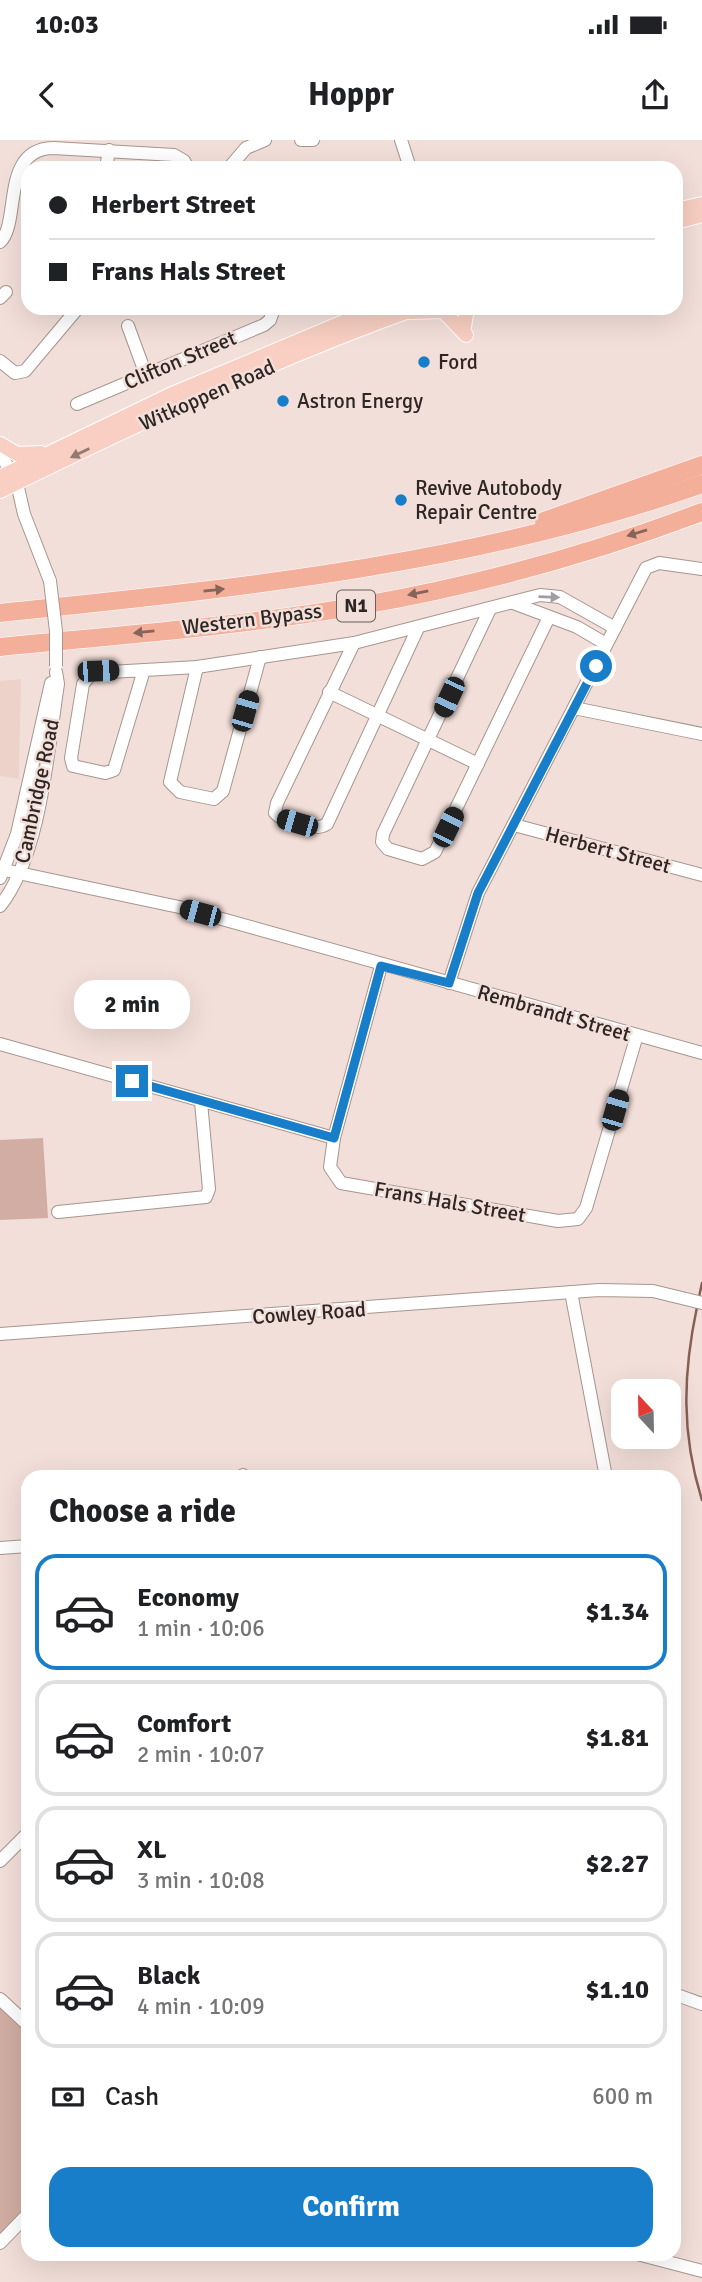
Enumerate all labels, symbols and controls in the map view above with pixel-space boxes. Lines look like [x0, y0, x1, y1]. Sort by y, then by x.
text: 10:03 [35, 9, 99, 41]
text: Hoppr [308, 75, 394, 114]
icon: back [28, 76, 66, 114]
icon: share [636, 76, 674, 114]
text: Herbert Street [91, 189, 255, 221]
text: Frans Hals Street [91, 256, 285, 288]
street label: Clifton Street [120, 325, 240, 395]
place label: Ford [438, 349, 478, 375]
street label: Witkoppen Road [135, 354, 279, 436]
marker: Ford [416, 354, 432, 370]
place label: Astron Energy [297, 388, 423, 414]
marker: Astron Energy [275, 393, 291, 409]
one-way arrow [69, 448, 90, 459]
place label: Revive Autobody Repair Centre [415, 475, 562, 525]
marker: Revive Autobody Repair Centre [393, 492, 409, 508]
one-way arrow [626, 528, 647, 539]
one-way arrow [203, 584, 225, 595]
one-way arrow [407, 588, 429, 599]
road number: N1 [337, 590, 375, 621]
one-way arrow [538, 591, 560, 602]
street label: Western Bypass [181, 598, 323, 640]
one-way arrow [133, 626, 155, 637]
route start [580, 650, 612, 682]
car [77, 660, 120, 682]
car [431, 674, 468, 720]
car [230, 688, 261, 734]
street label: Cambridge Road [9, 716, 65, 866]
car [430, 804, 467, 850]
car [274, 807, 321, 839]
street label: Herbert Street [542, 821, 674, 879]
car [177, 897, 224, 929]
callout: 2 min [74, 979, 190, 1028]
street label: Rembrandt Street [474, 979, 634, 1047]
text: 2 min [104, 990, 160, 1019]
route end [116, 1065, 148, 1097]
car [600, 1087, 631, 1133]
street label: Frans Hals Street [372, 1176, 528, 1228]
street label: Cowley Road [251, 1296, 367, 1330]
north arrow [611, 1379, 681, 1449]
map controls [611, 1379, 681, 1449]
text: Choose a ride [49, 1492, 236, 1531]
icon: car [53, 1581, 116, 1644]
text: Economy [137, 1582, 239, 1614]
text: $1.34 [585, 1596, 649, 1628]
text: 1 min · 10:06 [137, 1614, 265, 1643]
icon: car [53, 1707, 116, 1770]
text: Comfort [137, 1708, 231, 1740]
text: $1.81 [585, 1722, 649, 1754]
text: 2 min · 10:07 [137, 1740, 265, 1769]
icon: car [53, 1833, 116, 1896]
text: XL [137, 1834, 167, 1866]
text: $2.27 [585, 1848, 649, 1880]
text: 3 min · 10:08 [137, 1866, 265, 1895]
icon: car [53, 1959, 116, 2022]
text: Black [137, 1960, 200, 1992]
text: $1.10 [585, 1974, 649, 2006]
text: 4 min · 10:09 [137, 1992, 265, 2021]
icon: cash [49, 2078, 87, 2116]
text: Cash [105, 2081, 159, 2113]
text: 600 m [592, 2082, 653, 2111]
button: Confirm [49, 2167, 653, 2247]

